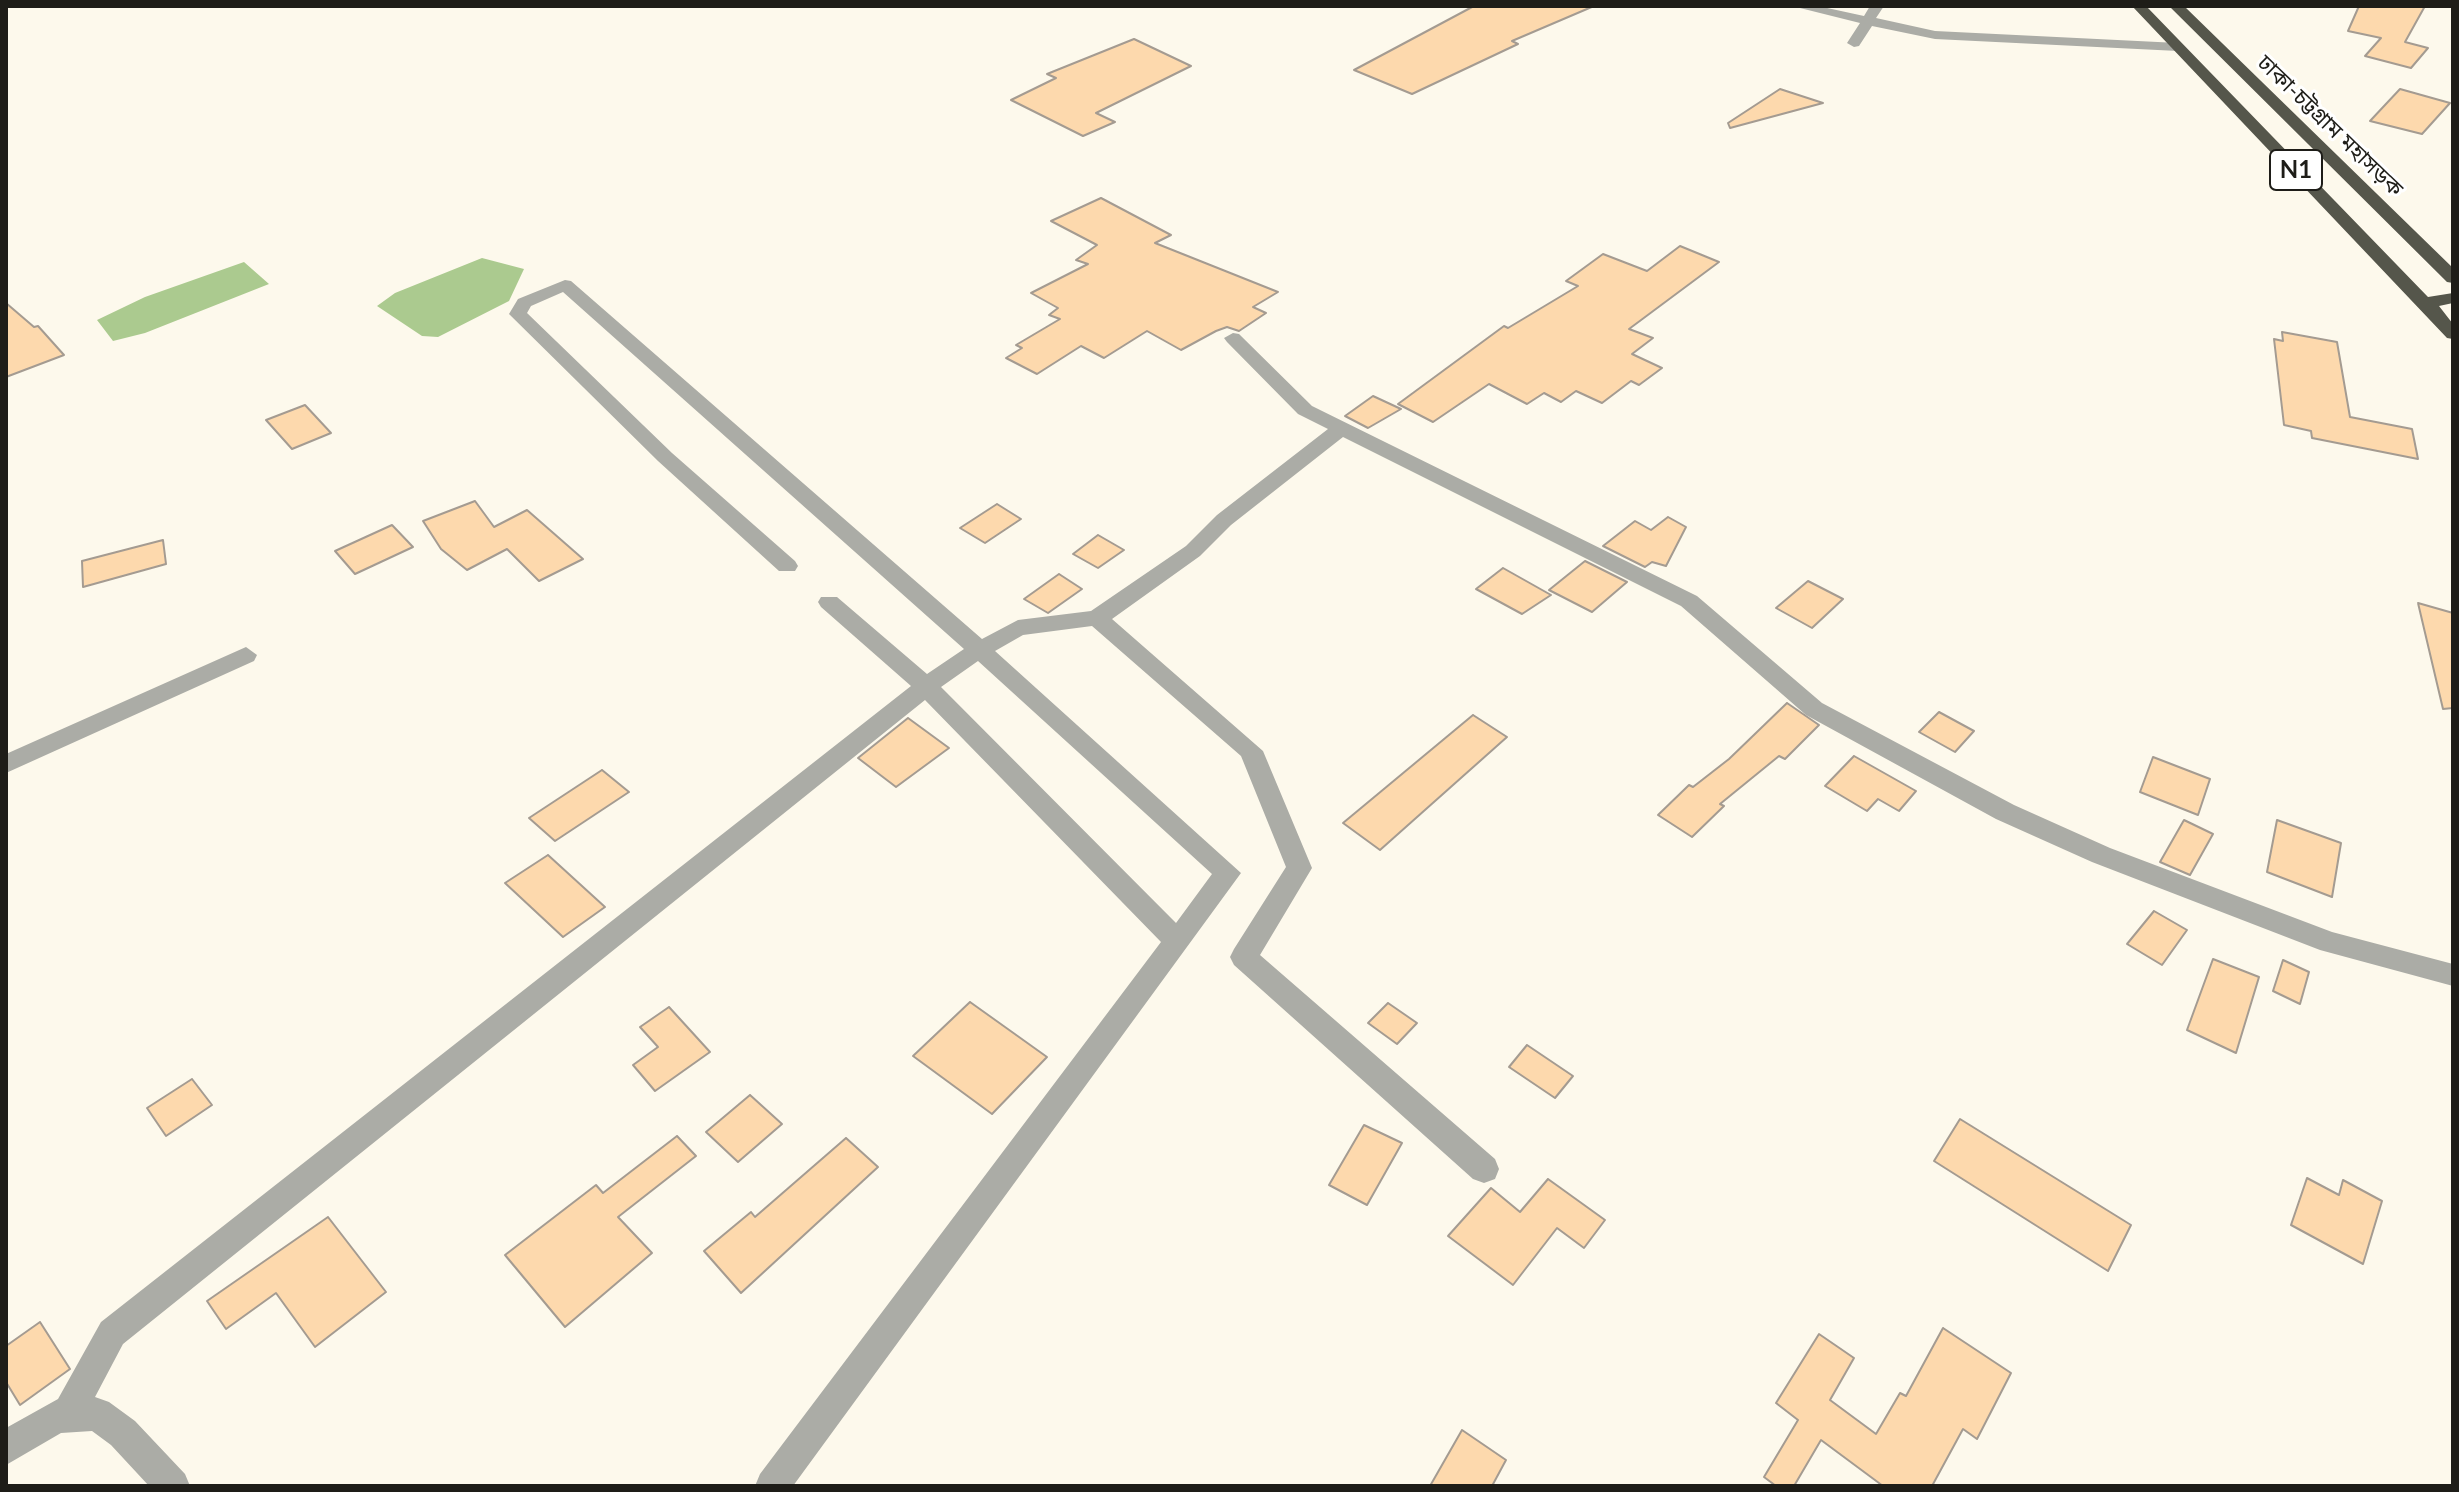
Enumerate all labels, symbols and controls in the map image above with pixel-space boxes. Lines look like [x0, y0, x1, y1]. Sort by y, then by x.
street label: ঢাকা-চট্টগ্রাম মহাসড়ক [2252, 50, 2408, 202]
road number: N1 [2270, 150, 2322, 190]

